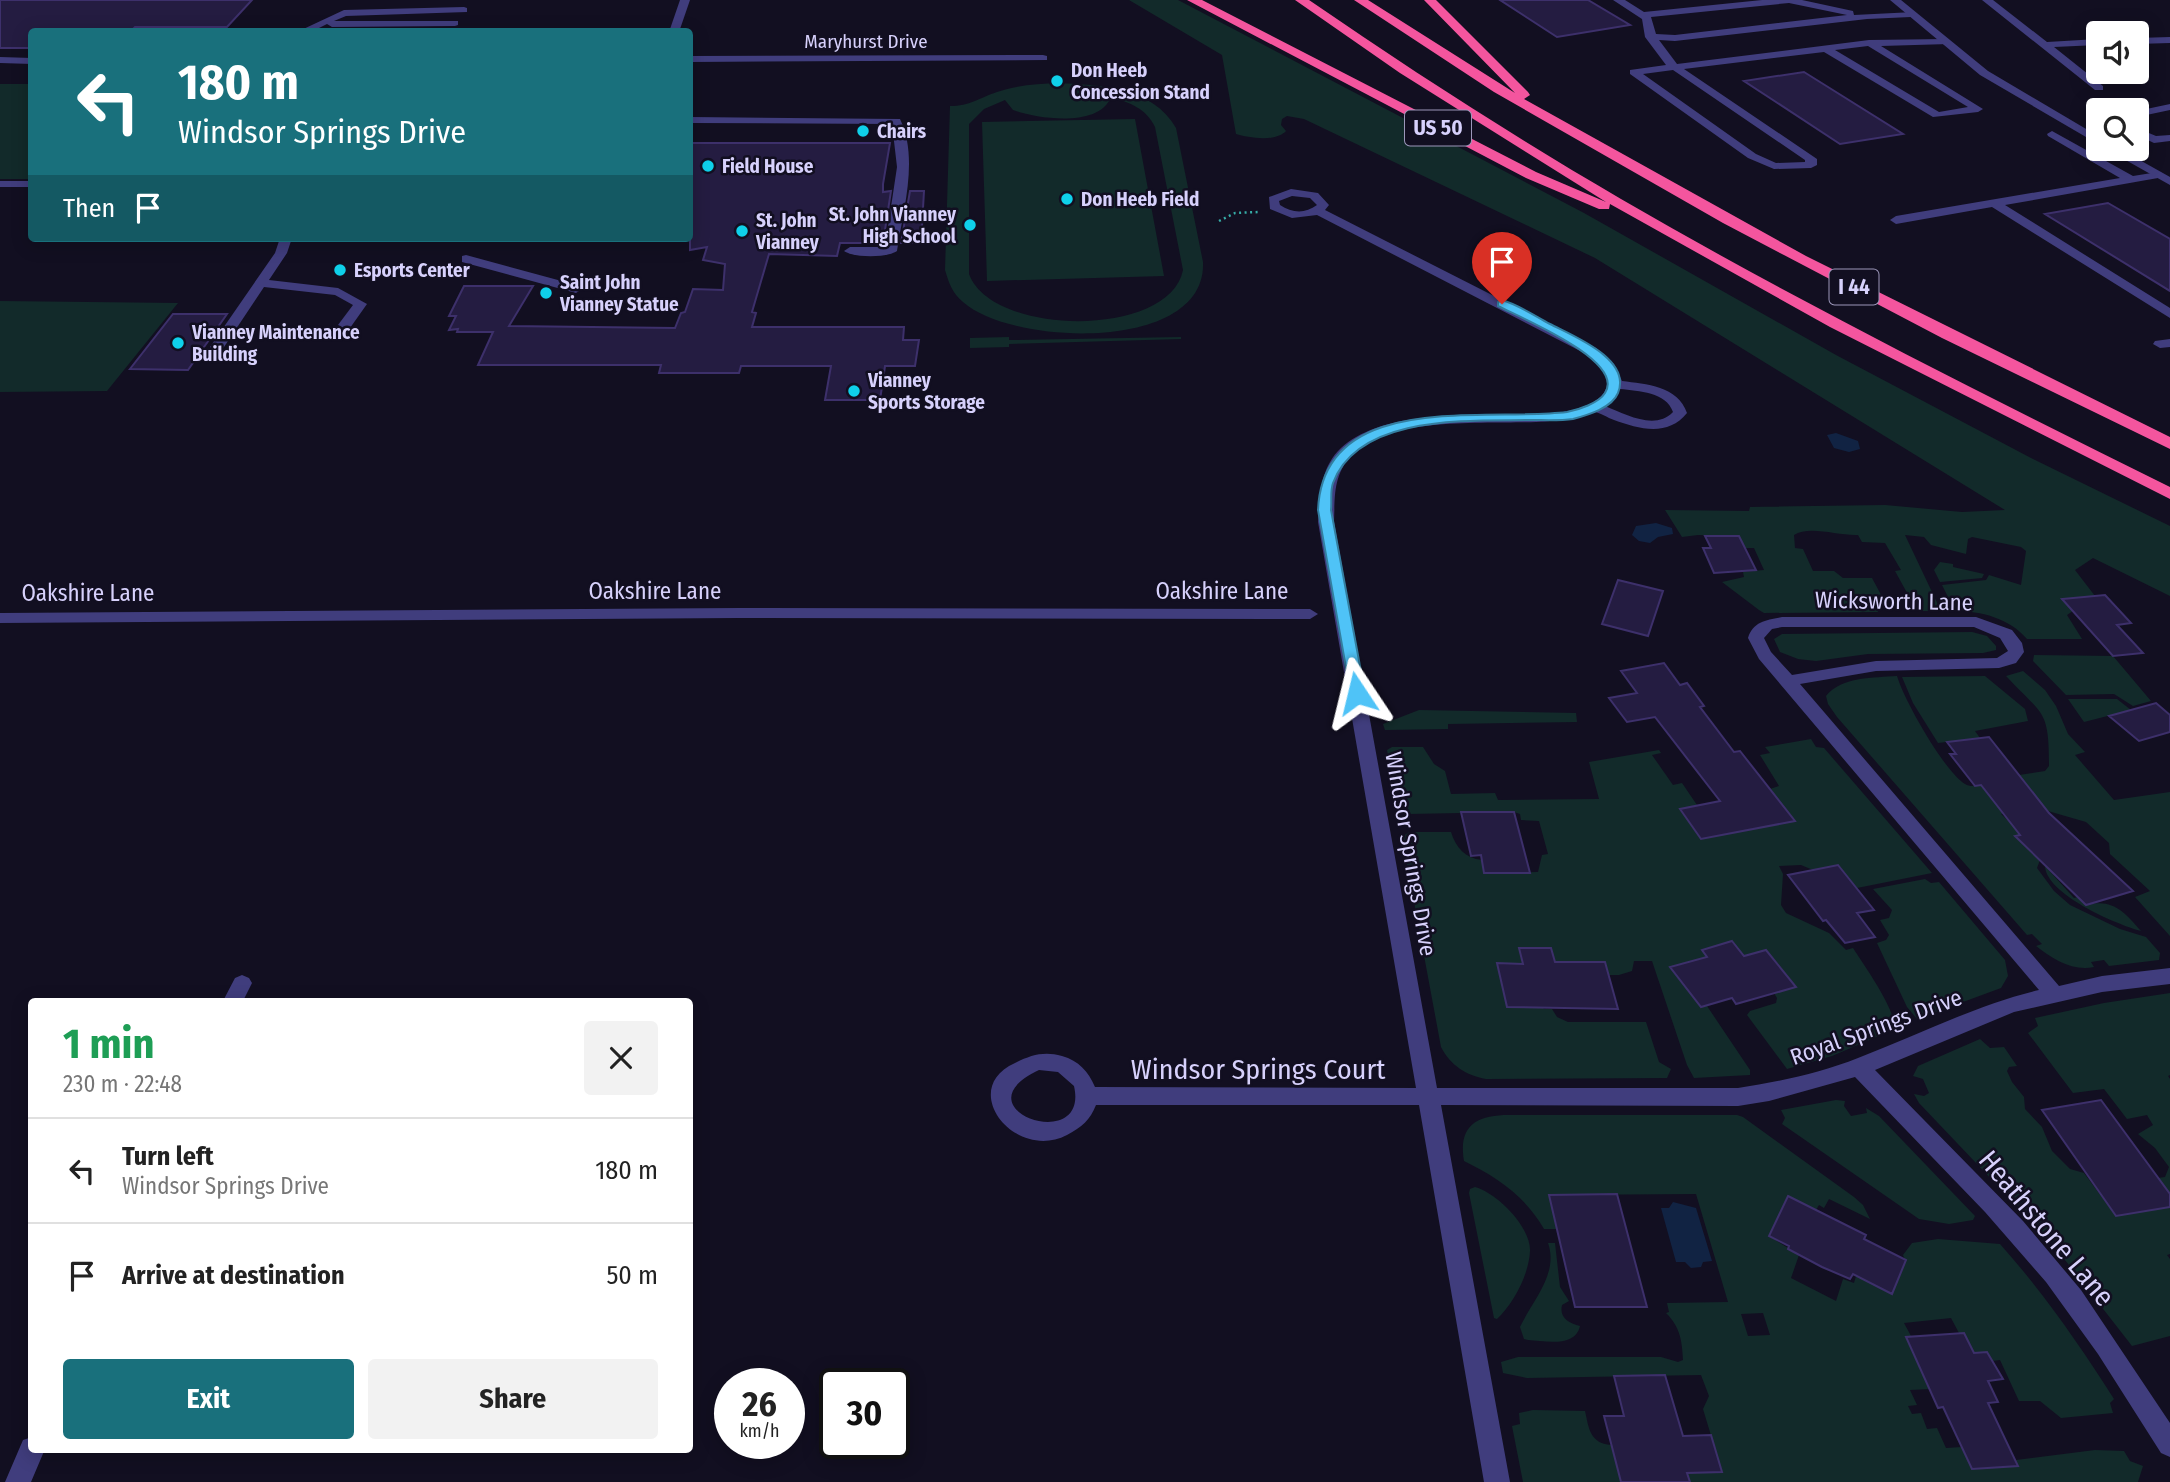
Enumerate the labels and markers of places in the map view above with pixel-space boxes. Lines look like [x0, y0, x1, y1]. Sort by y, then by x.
place label: Don Heeb Concession Stand [1071, 59, 1210, 104]
marker: Don Heeb Concession Stand [1049, 73, 1065, 89]
place label: Chairs [877, 120, 927, 143]
marker: Chairs [855, 123, 871, 139]
place label: Field House [722, 155, 814, 178]
marker: Field House [700, 158, 716, 174]
place label: Don Heeb Field [1081, 188, 1199, 211]
marker: Don Heeb Field [1059, 191, 1075, 207]
place label: St. John Vianney High School [829, 203, 957, 248]
place label: St. John Vianney [755, 209, 820, 254]
marker: St. John Vianney High School [962, 217, 978, 233]
marker: St. John Vianney [734, 223, 750, 239]
pin [1472, 232, 1532, 304]
place label: Esports Center [354, 259, 471, 282]
marker: Esports Center [332, 262, 348, 278]
place label: Saint John Vianney Statue [559, 271, 679, 316]
marker: Saint John Vianney Statue [538, 285, 554, 301]
place label: Vianney Maintenance Building [191, 321, 360, 366]
marker: Vianney Maintenance Building [170, 335, 186, 351]
place label: Vianney Sports Storage [867, 369, 985, 414]
marker: Vianney Sports Storage [846, 383, 862, 399]

